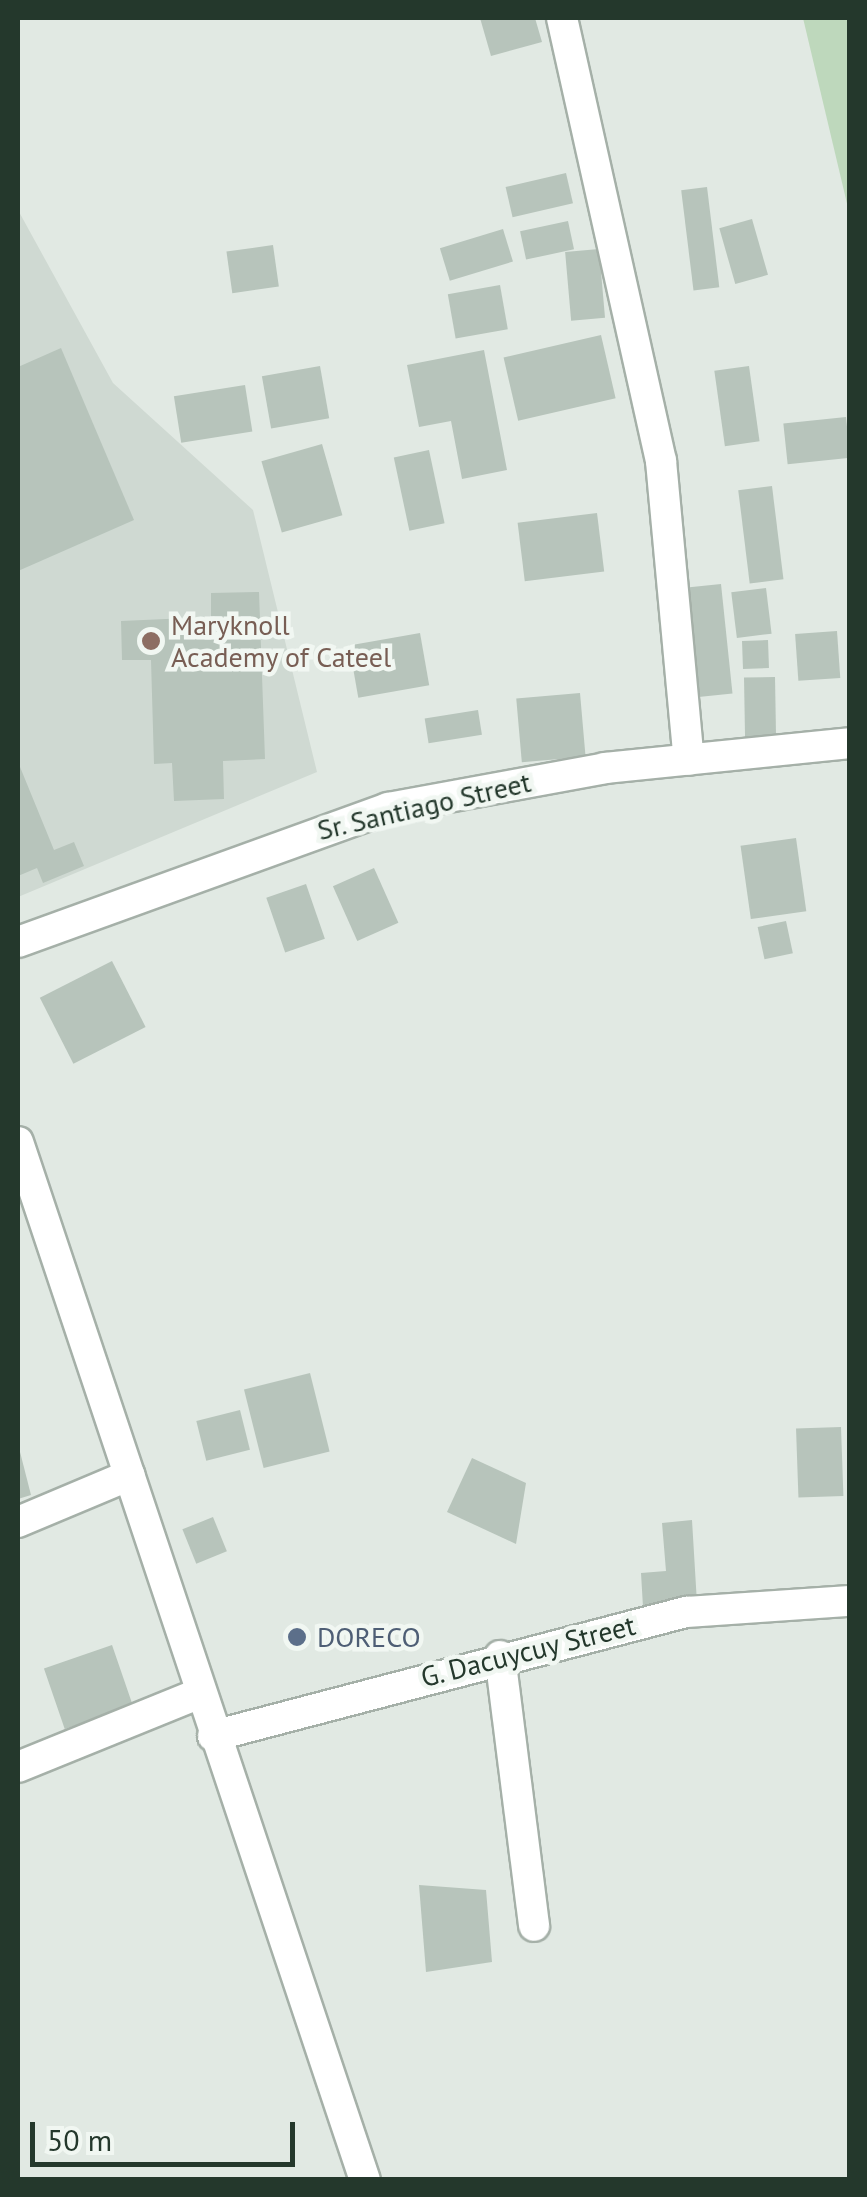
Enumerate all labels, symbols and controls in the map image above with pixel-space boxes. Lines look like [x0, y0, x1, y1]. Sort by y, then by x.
place label: Maryknoll Academy of Cateel [171, 608, 392, 674]
marker: Maryknoll Academy of Cateel [140, 630, 162, 652]
street label: Sr. Santiago Street [313, 765, 535, 847]
street label: G. Dacuycuy Street [416, 1608, 640, 1694]
place label: DORECO [317, 1620, 421, 1654]
marker: DORECO [286, 1626, 308, 1648]
scale bar [35, 2102, 300, 2164]
text: 50 m [47, 2120, 112, 2159]

